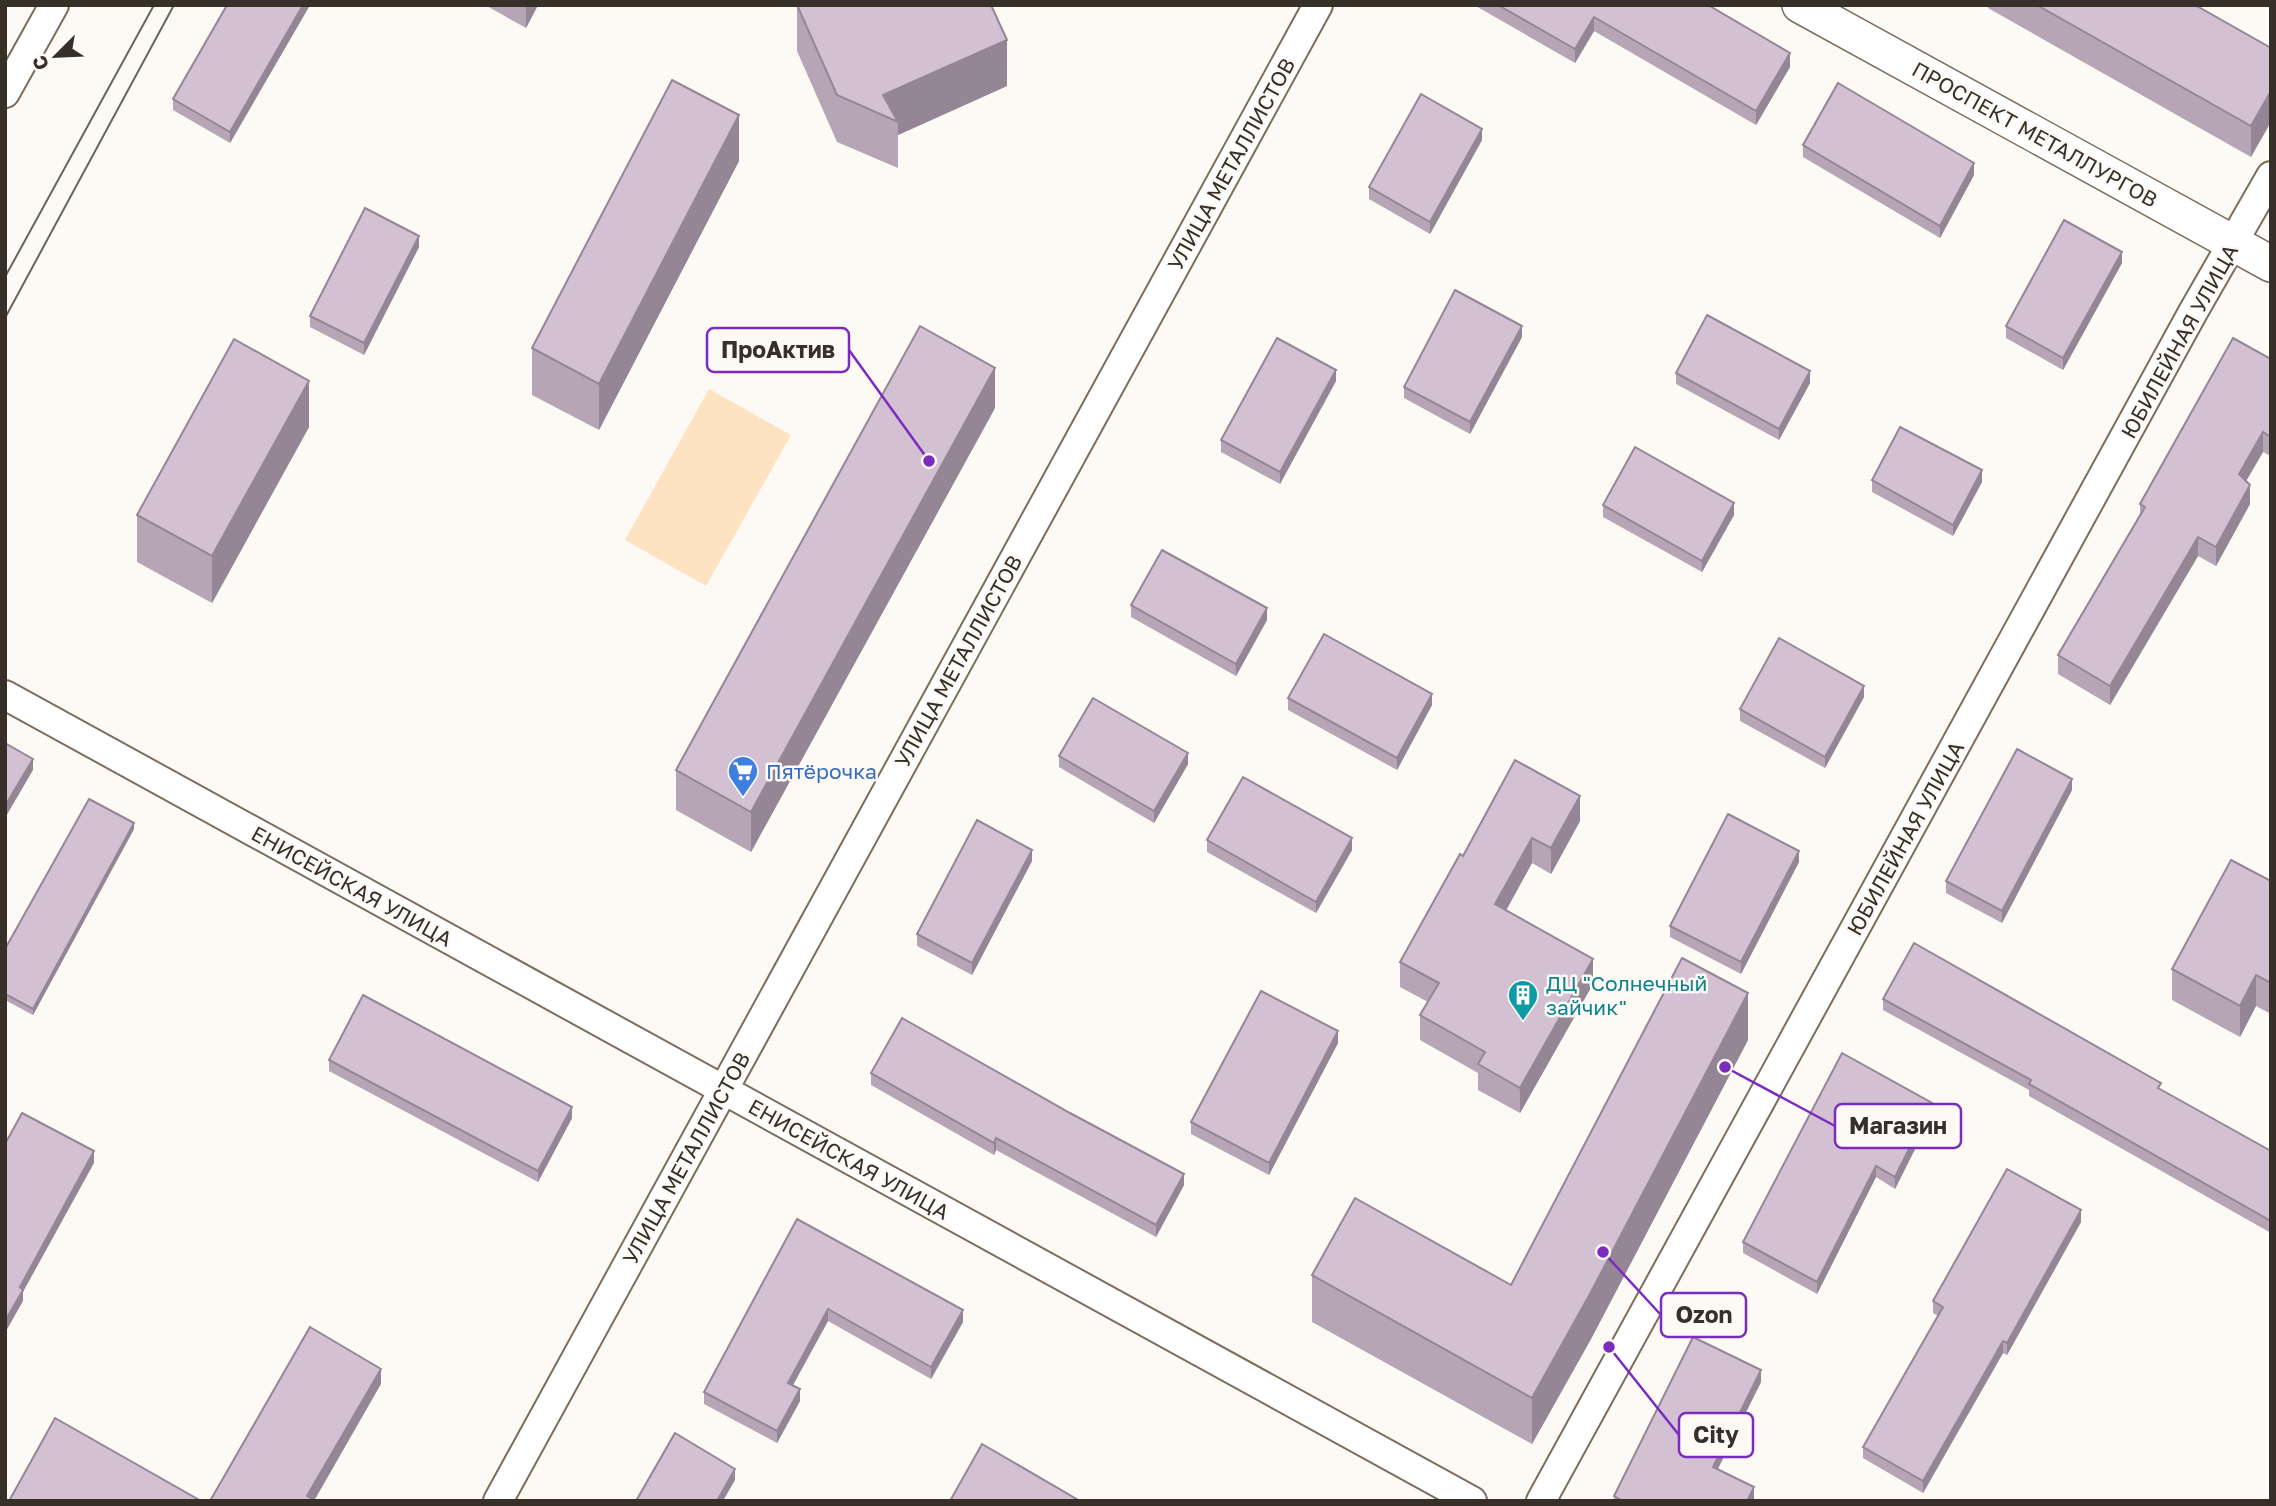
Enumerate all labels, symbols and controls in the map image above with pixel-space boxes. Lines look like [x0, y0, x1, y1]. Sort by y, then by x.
north arrow [21, 21, 91, 91]
text: С [27, 52, 53, 74]
street label: УЛИЦА МЕТАЛЛИСТОВ [1162, 53, 1300, 275]
street label: ПРОСПЕКТ МЕТАЛЛУРГОВ [1908, 56, 2162, 212]
street label: ЮБИЛЕЙНАЯ УЛИЦА [2115, 239, 2243, 443]
callout: ПроАктив [707, 328, 849, 372]
text: ПроАктив [721, 335, 835, 363]
street label: УЛИЦА МЕТАЛЛИСТОВ [889, 550, 1027, 772]
street label: ЮБИЛЕЙНАЯ УЛИЦА [1841, 736, 1969, 940]
supermarket icon: Пятёрочка [726, 754, 760, 798]
place label: Пятёрочка [766, 758, 877, 784]
street label: ЕНИСЕЙСКАЯ УЛИЦА [247, 820, 457, 952]
place label: ДЦ "Солнечный зайчик" [1546, 970, 1707, 1020]
building icon: ДЦ "Солнечный зайчик" [1506, 978, 1540, 1022]
street label: УЛИЦА МЕТАЛЛИСТОВ [617, 1047, 755, 1269]
street label: ЕНИСЕЙСКАЯ УЛИЦА [744, 1093, 954, 1225]
callout: Магазин [1835, 1104, 1961, 1148]
text: Магазин [1849, 1111, 1947, 1139]
callout: Ozon [1661, 1293, 1746, 1337]
text: Ozon [1676, 1300, 1732, 1328]
callout: City [1679, 1413, 1753, 1457]
text: City [1693, 1420, 1739, 1448]

